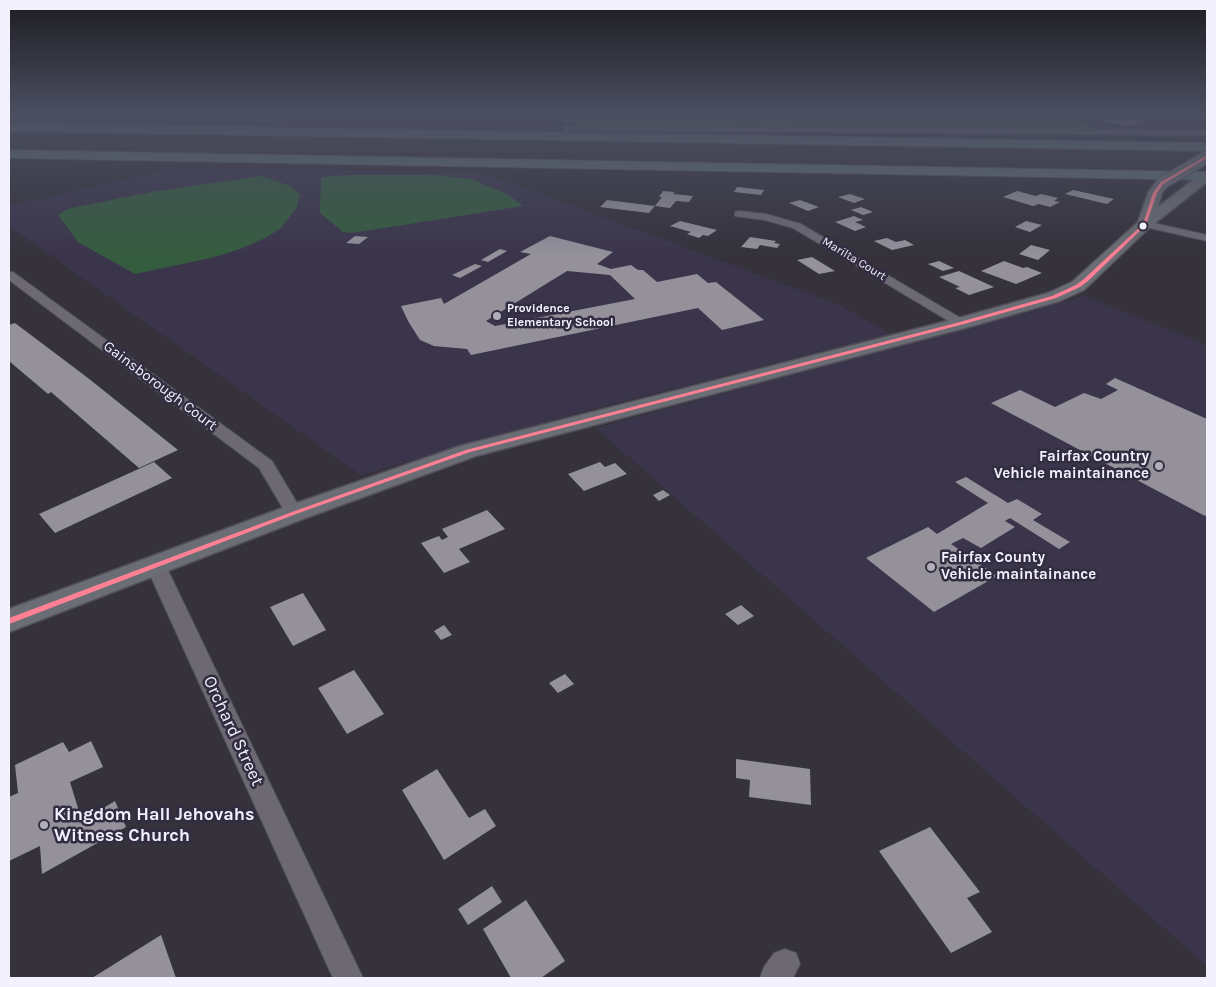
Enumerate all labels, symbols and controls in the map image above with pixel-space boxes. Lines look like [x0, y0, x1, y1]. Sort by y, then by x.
unlabelled marker [1138, 221, 1148, 231]
street label: Marilta Court [819, 234, 889, 284]
place label: Providence Elementary School [507, 302, 614, 330]
marker: Providence Elementary School [491, 310, 503, 322]
street label: Gainsborough Court [100, 337, 220, 435]
place label: Fairfax Country Vehicle maintainance [994, 448, 1149, 483]
marker: Fairfax Country Vehicle maintainance [1153, 460, 1165, 472]
place label: Fairfax County Vehicle maintainance [941, 549, 1096, 584]
marker: Fairfax County Vehicle maintainance [925, 561, 937, 573]
street label: Orchard Street [198, 672, 268, 790]
place label: Kingdom Hall Jehovahs Witness Church [54, 804, 254, 846]
marker: Kingdom Hall Jehovahs Witness Church [38, 819, 50, 831]

